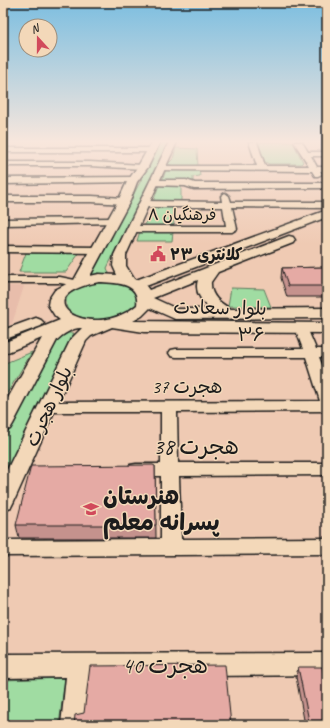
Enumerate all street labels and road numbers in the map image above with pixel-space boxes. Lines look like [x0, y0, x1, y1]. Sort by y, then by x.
street label: فرهنگیان ۸ [148, 205, 216, 225]
street label: بلوار سعادت [173, 295, 267, 321]
street label: ۳۶ [237, 323, 265, 347]
street label: بلوار هجرت [20, 362, 78, 450]
street label: هجرت 37 [152, 375, 223, 399]
street label: هجرت 38 [153, 432, 239, 461]
street label: هجرت 40 [122, 651, 208, 680]

